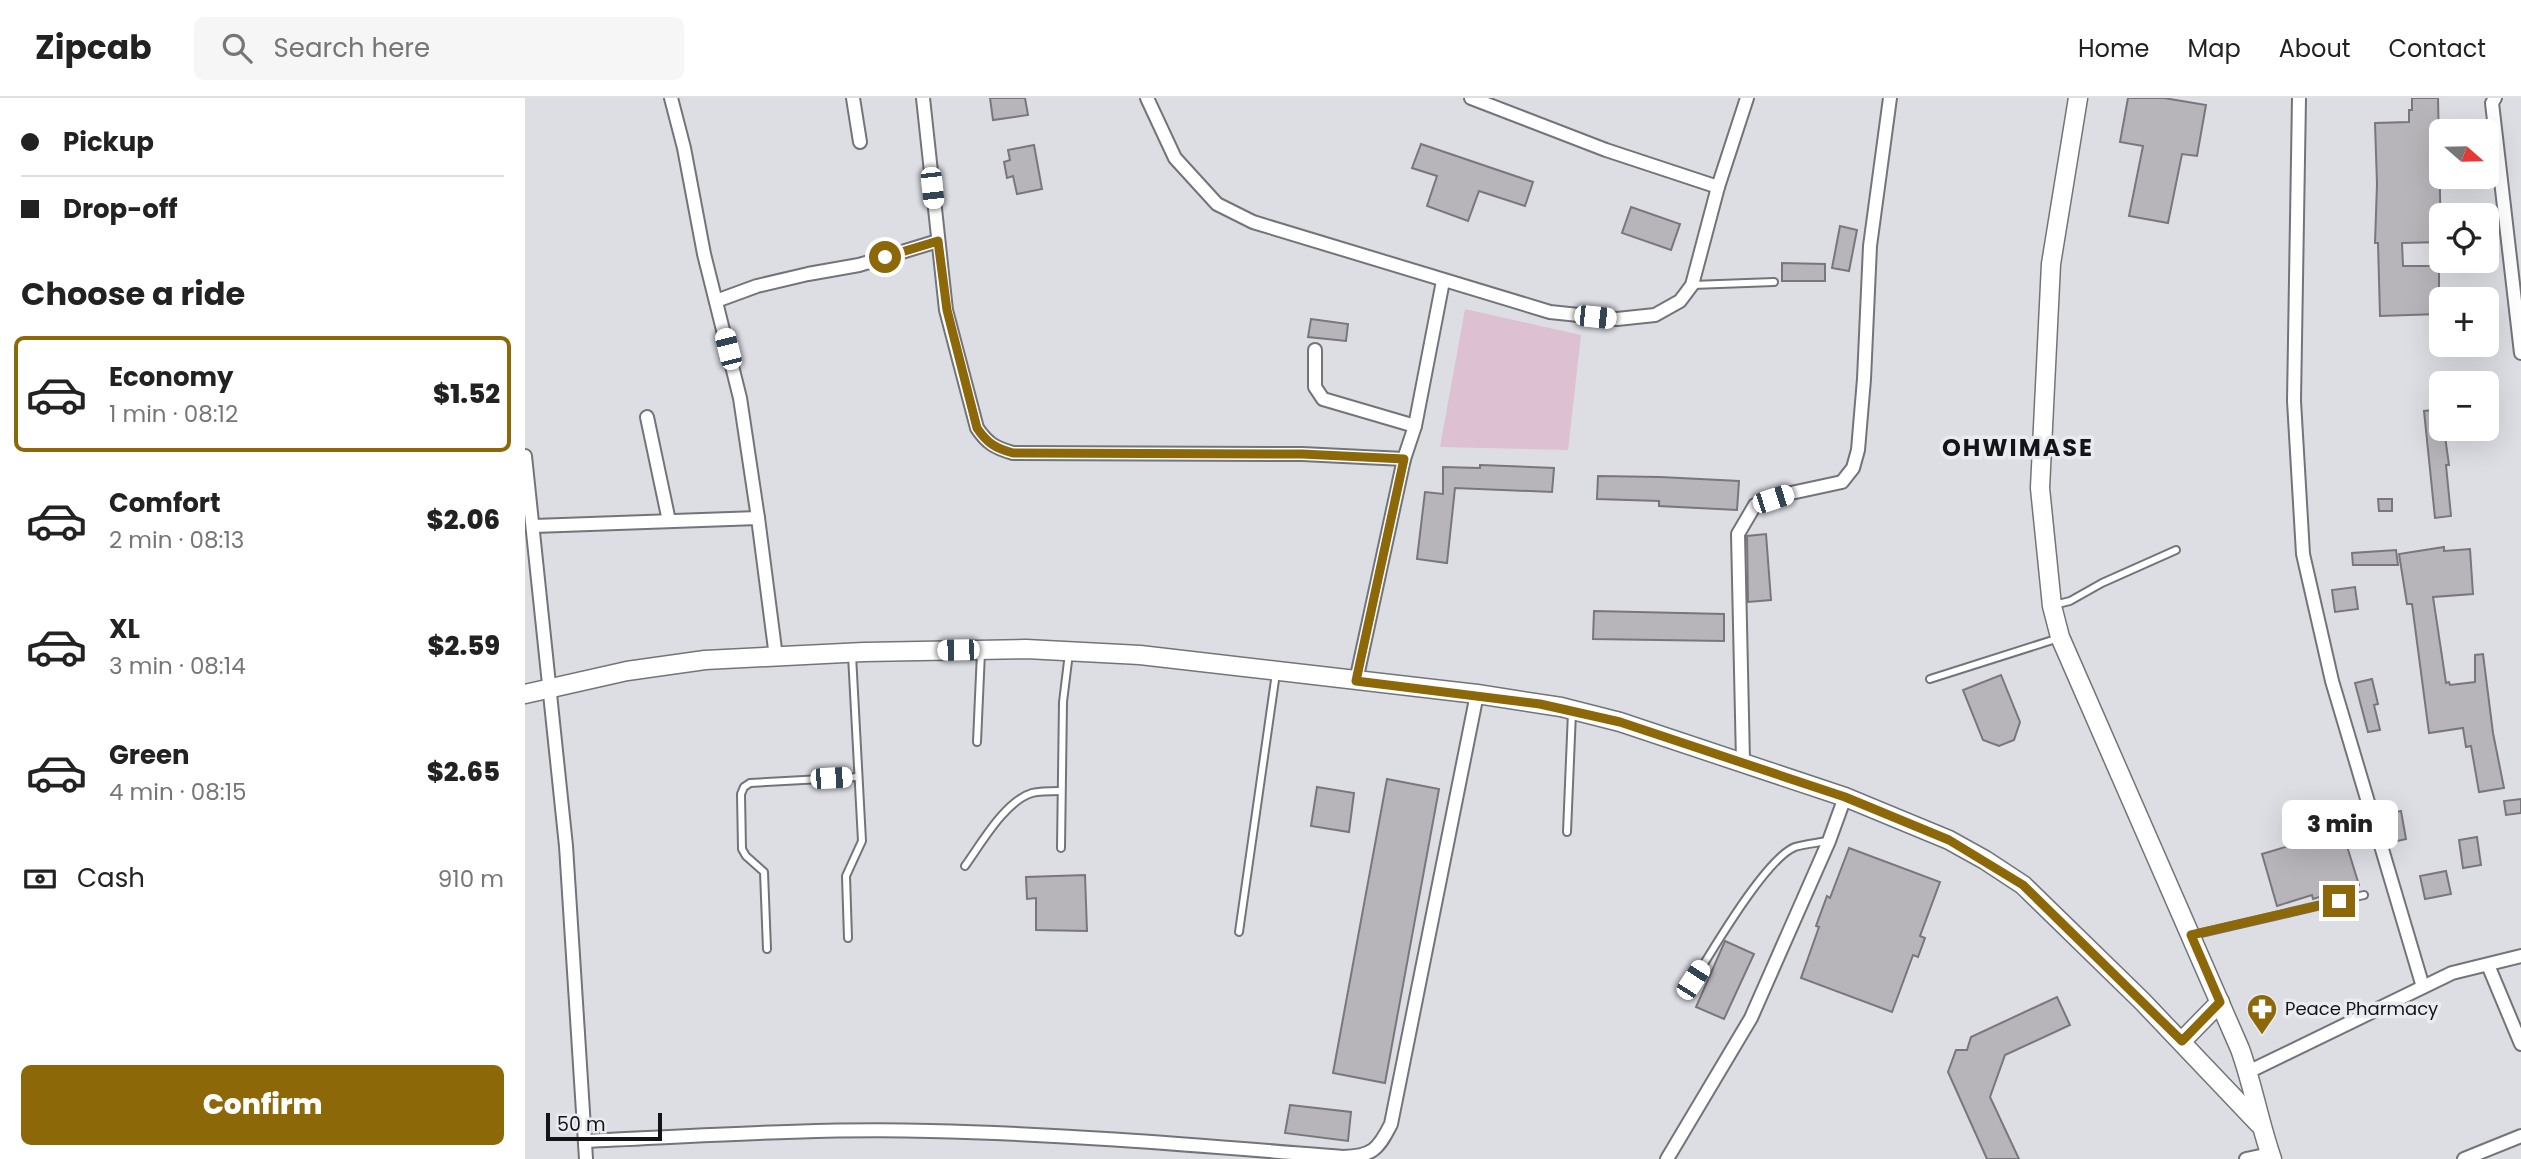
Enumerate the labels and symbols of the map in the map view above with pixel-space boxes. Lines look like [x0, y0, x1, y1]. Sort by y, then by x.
north arrow [2429, 119, 2499, 189]
car [920, 166, 945, 210]
route start [869, 241, 901, 273]
car [1574, 304, 1617, 330]
car [713, 326, 744, 372]
district label: OHWIMASE [1942, 431, 2094, 464]
car [1750, 483, 1797, 515]
car [937, 639, 980, 661]
car [810, 766, 853, 790]
callout: 3 min [2281, 800, 2397, 848]
route end [2323, 885, 2355, 917]
car [1673, 957, 1714, 1003]
pharmacy icon: Peace Pharmacy [2245, 992, 2279, 1036]
place label: Peace Pharmacy [2285, 996, 2438, 1021]
scale bar [546, 1110, 661, 1142]

